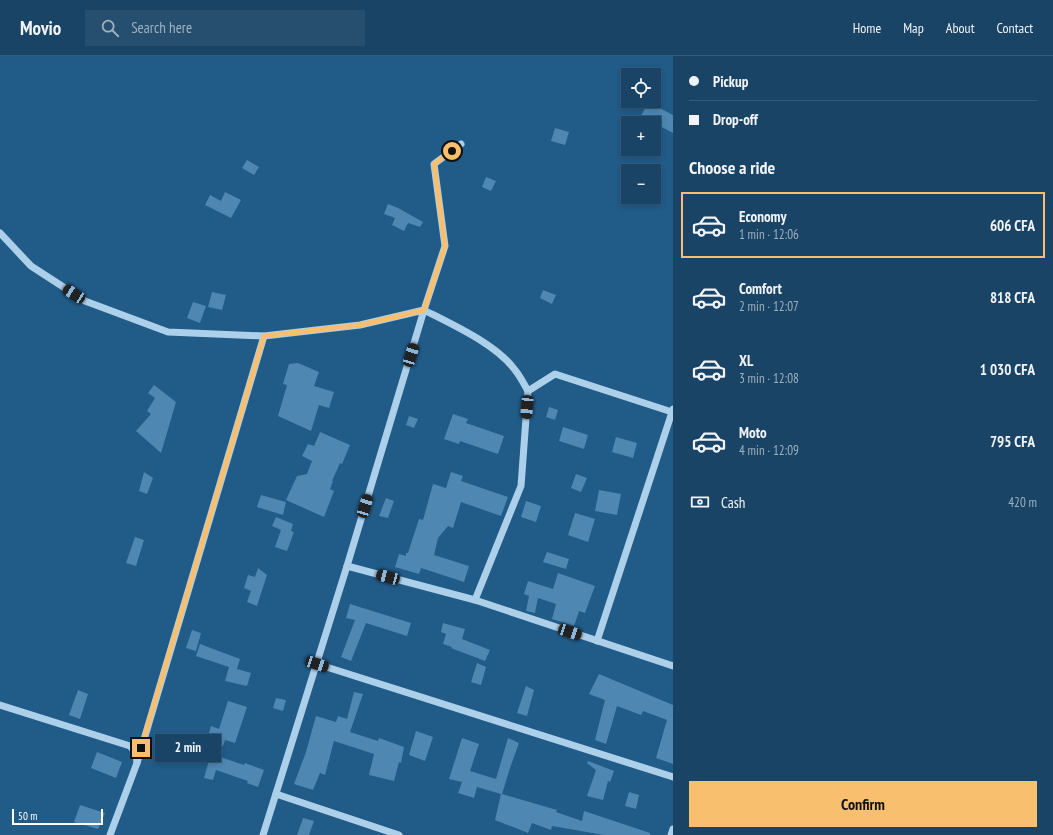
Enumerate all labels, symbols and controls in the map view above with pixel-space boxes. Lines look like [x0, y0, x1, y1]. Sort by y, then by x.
search box [85, 10, 365, 46]
text: Movio [20, 16, 61, 40]
icon: search [99, 17, 121, 39]
text: Search here [131, 18, 192, 37]
text: Home [853, 19, 881, 37]
text: Map [903, 19, 924, 37]
text: About [946, 19, 975, 37]
text: Contact [997, 19, 1033, 37]
map controls [621, 68, 661, 204]
button: locate [621, 68, 661, 108]
text: Pickup [713, 72, 748, 91]
text: Drop-off [713, 110, 758, 129]
button: + [621, 116, 661, 156]
route start [443, 142, 461, 160]
text: Choose a ride [689, 156, 775, 179]
button: − [621, 164, 661, 204]
icon: car [691, 207, 727, 243]
text: Economy [739, 207, 787, 226]
text: 606 CFA [990, 216, 1035, 235]
text: 1 min · 12:06 [739, 226, 799, 243]
icon: car [691, 279, 727, 315]
text: Comfort [739, 279, 782, 298]
car [61, 282, 87, 306]
text: 818 CFA [990, 288, 1035, 307]
text: 2 min · 12:07 [739, 298, 799, 315]
car [402, 342, 420, 368]
icon: car [691, 351, 727, 387]
text: XL [739, 351, 753, 370]
text: 1 030 CFA [980, 360, 1035, 379]
text: 3 min · 12:08 [739, 370, 799, 387]
car [520, 395, 534, 419]
icon: car [691, 423, 727, 459]
text: Moto [739, 423, 767, 442]
text: 795 CFA [990, 432, 1035, 451]
text: 4 min · 12:09 [739, 442, 799, 459]
icon: cash [689, 491, 711, 513]
car [356, 493, 374, 519]
text: Cash [721, 493, 745, 512]
text: 420 m [1008, 494, 1037, 511]
car [375, 568, 401, 586]
car [557, 623, 583, 641]
car [304, 655, 330, 673]
callout: 2 min [155, 734, 221, 762]
route end [132, 739, 150, 757]
text: 2 min [175, 739, 201, 756]
button: Confirm [689, 781, 1037, 827]
scale bar [12, 807, 103, 826]
text: 50 m [18, 809, 37, 823]

